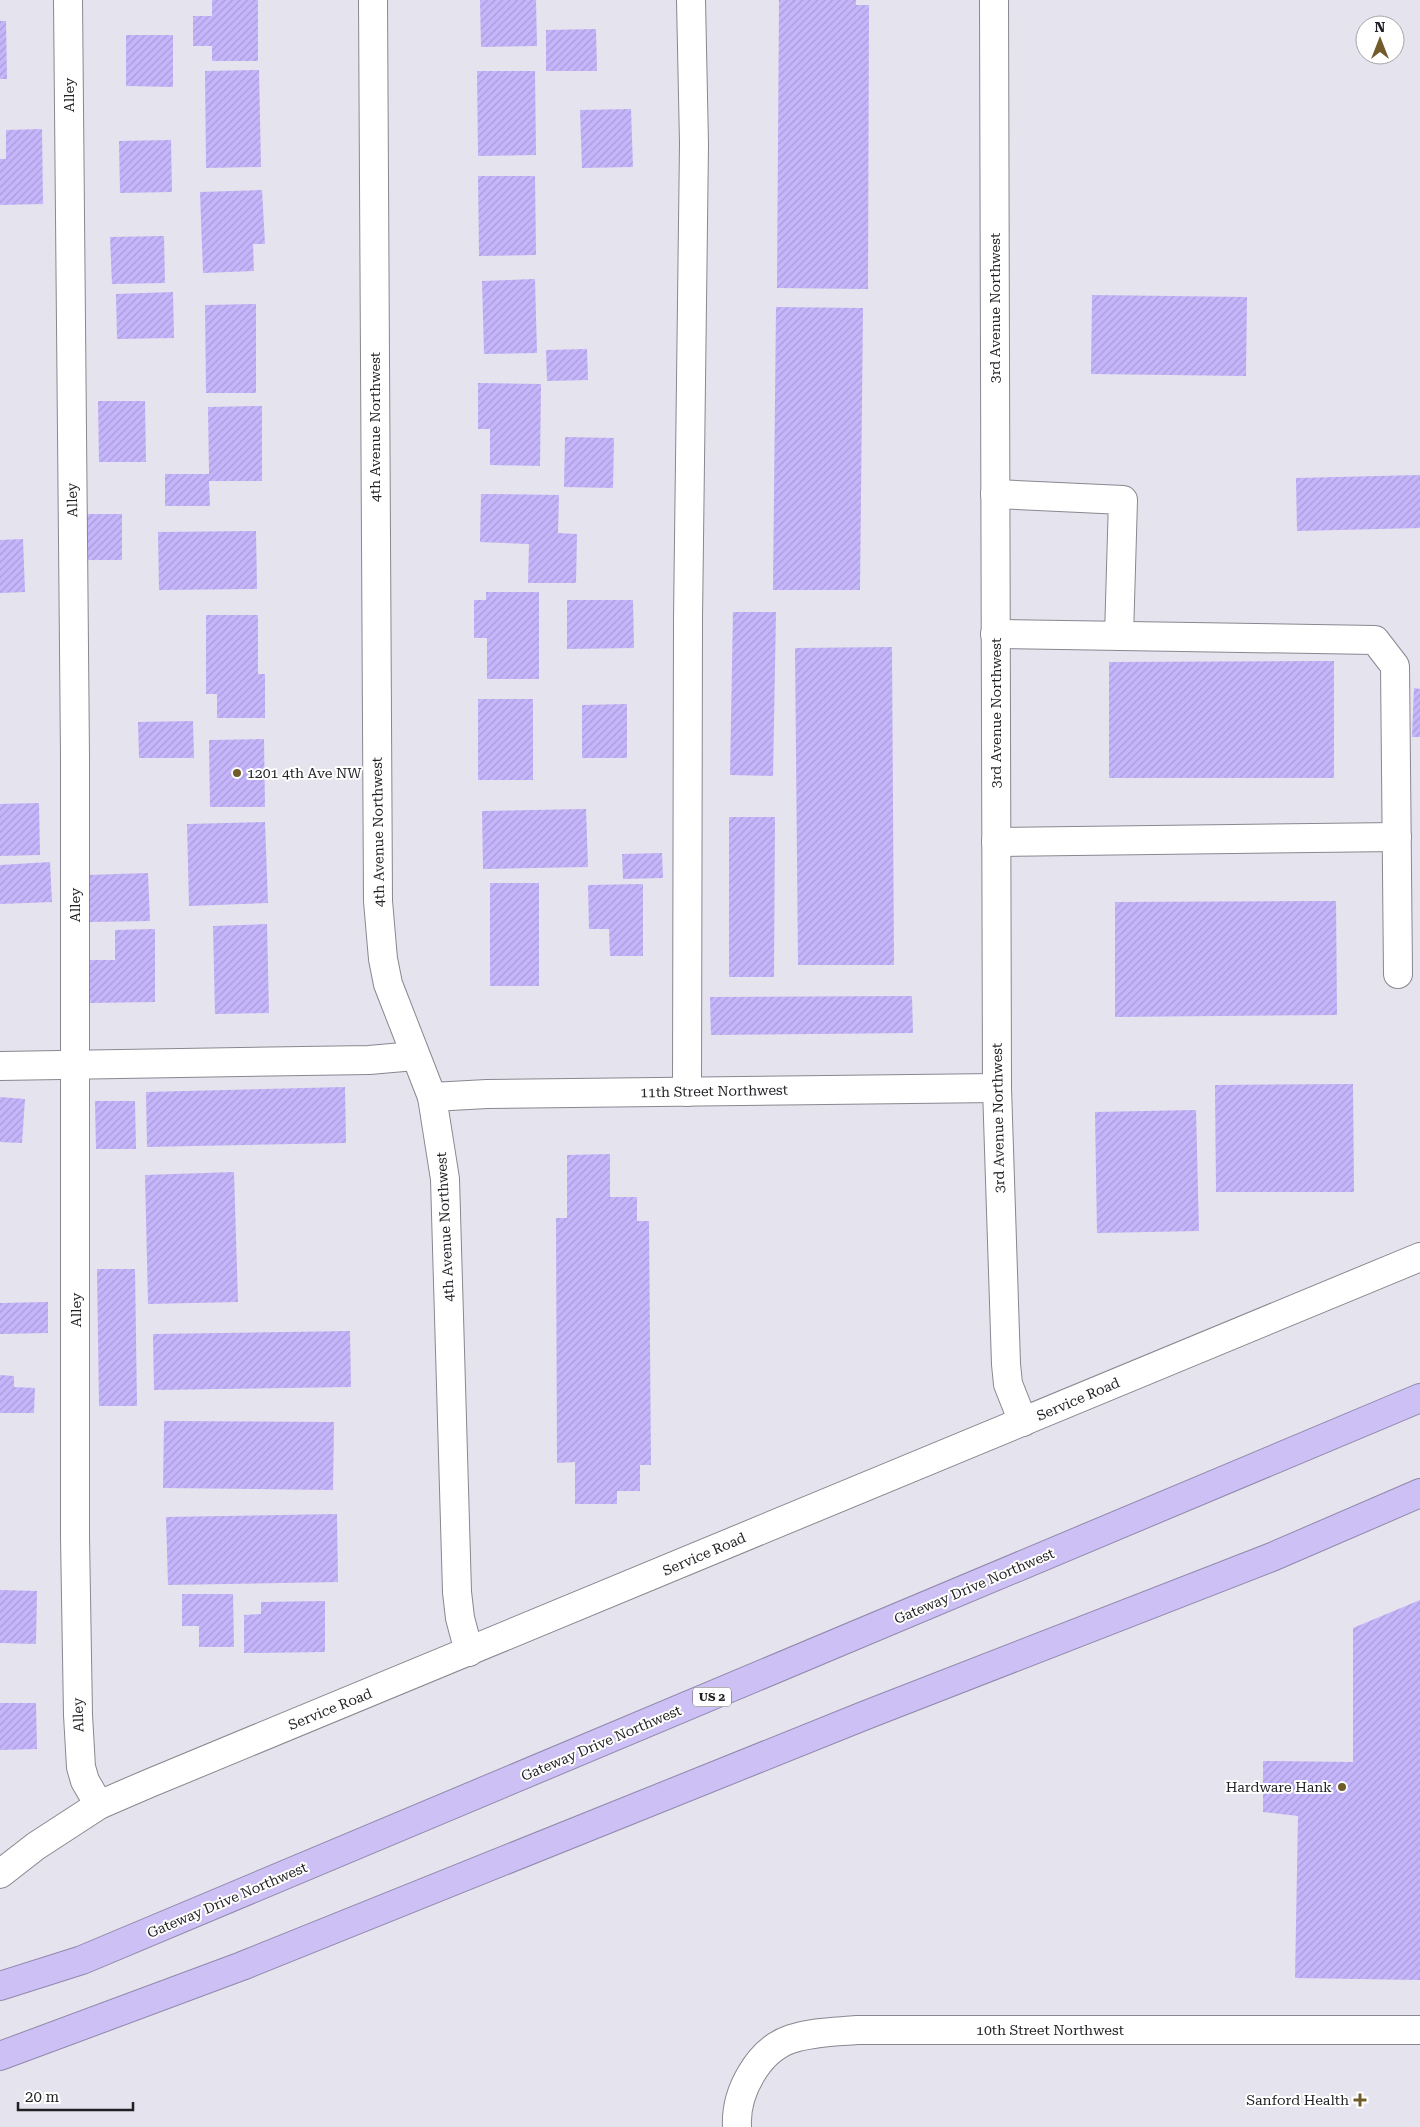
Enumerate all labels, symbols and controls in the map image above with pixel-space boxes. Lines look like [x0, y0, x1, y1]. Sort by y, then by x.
north arrow [1355, 15, 1405, 65]
text: N [1375, 19, 1386, 35]
street label: Alley [61, 77, 77, 112]
street label: 3rd Avenue Northwest [987, 233, 1003, 383]
street label: 4th Avenue Northwest [367, 352, 383, 502]
street label: Alley [64, 482, 80, 517]
street label: 3rd Avenue Northwest [988, 638, 1004, 788]
street label: 4th Avenue Northwest [369, 757, 387, 907]
place label: 1201 4th Ave NW [247, 765, 362, 781]
marker: 1201 4th Ave NW [231, 767, 243, 779]
street label: Alley [67, 887, 83, 922]
street label: 3rd Avenue Northwest [989, 1043, 1007, 1193]
street label: 11th Street Northwest [640, 1082, 788, 1100]
street label: 4th Avenue Northwest [433, 1152, 457, 1302]
street label: Alley [68, 1292, 84, 1327]
street label: Service Road [1034, 1374, 1122, 1424]
street label: Service Road [660, 1529, 748, 1579]
street label: Gateway Drive Northwest [892, 1545, 1056, 1627]
street label: Service Road [286, 1685, 374, 1733]
road number: US 2 [693, 1688, 731, 1706]
street label: Alley [69, 1697, 87, 1733]
street label: Gateway Drive Northwest [519, 1702, 683, 1784]
place label: Hardware Hank [1226, 1779, 1332, 1795]
marker: Hardware Hank [1336, 1781, 1348, 1793]
street label: Gateway Drive Northwest [145, 1859, 309, 1941]
street label: 10th Street Northwest [976, 2022, 1124, 2038]
scale bar [18, 2080, 132, 2112]
text: 20 m [25, 2088, 60, 2106]
place label: Sanford Health [1246, 2092, 1349, 2108]
marker: Sanford Health [1353, 2093, 1367, 2107]

